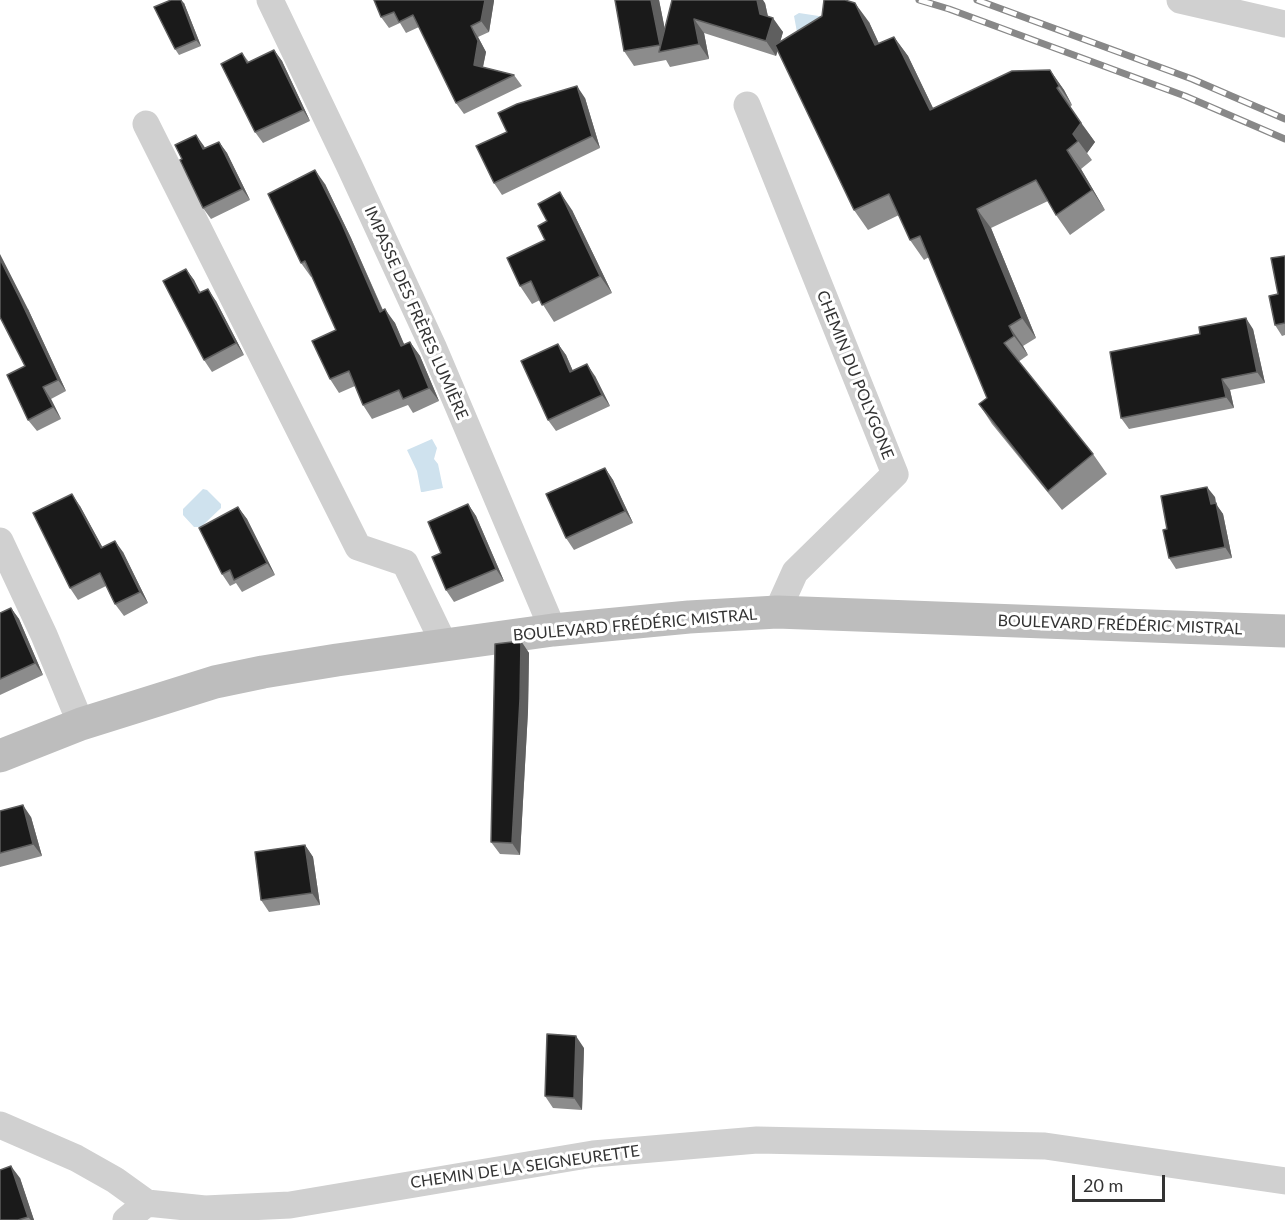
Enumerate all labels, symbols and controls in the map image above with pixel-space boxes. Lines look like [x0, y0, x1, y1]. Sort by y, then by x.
street label: IMPASSE DES FRÈRES LUMIÈRE [360, 203, 472, 423]
street label: CHEMIN DU POLYGONE [812, 288, 898, 462]
street label: BOULEVARD FRÉDÉRIC MISTRAL [512, 605, 758, 645]
street label: BOULEVARD FRÉDÉRIC MISTRAL [997, 611, 1243, 639]
street label: CHEMIN DE LA SEIGNEURETTE [409, 1141, 641, 1193]
scale bar [1075, 1163, 1168, 1201]
text: 20 m [1083, 1174, 1123, 1196]

